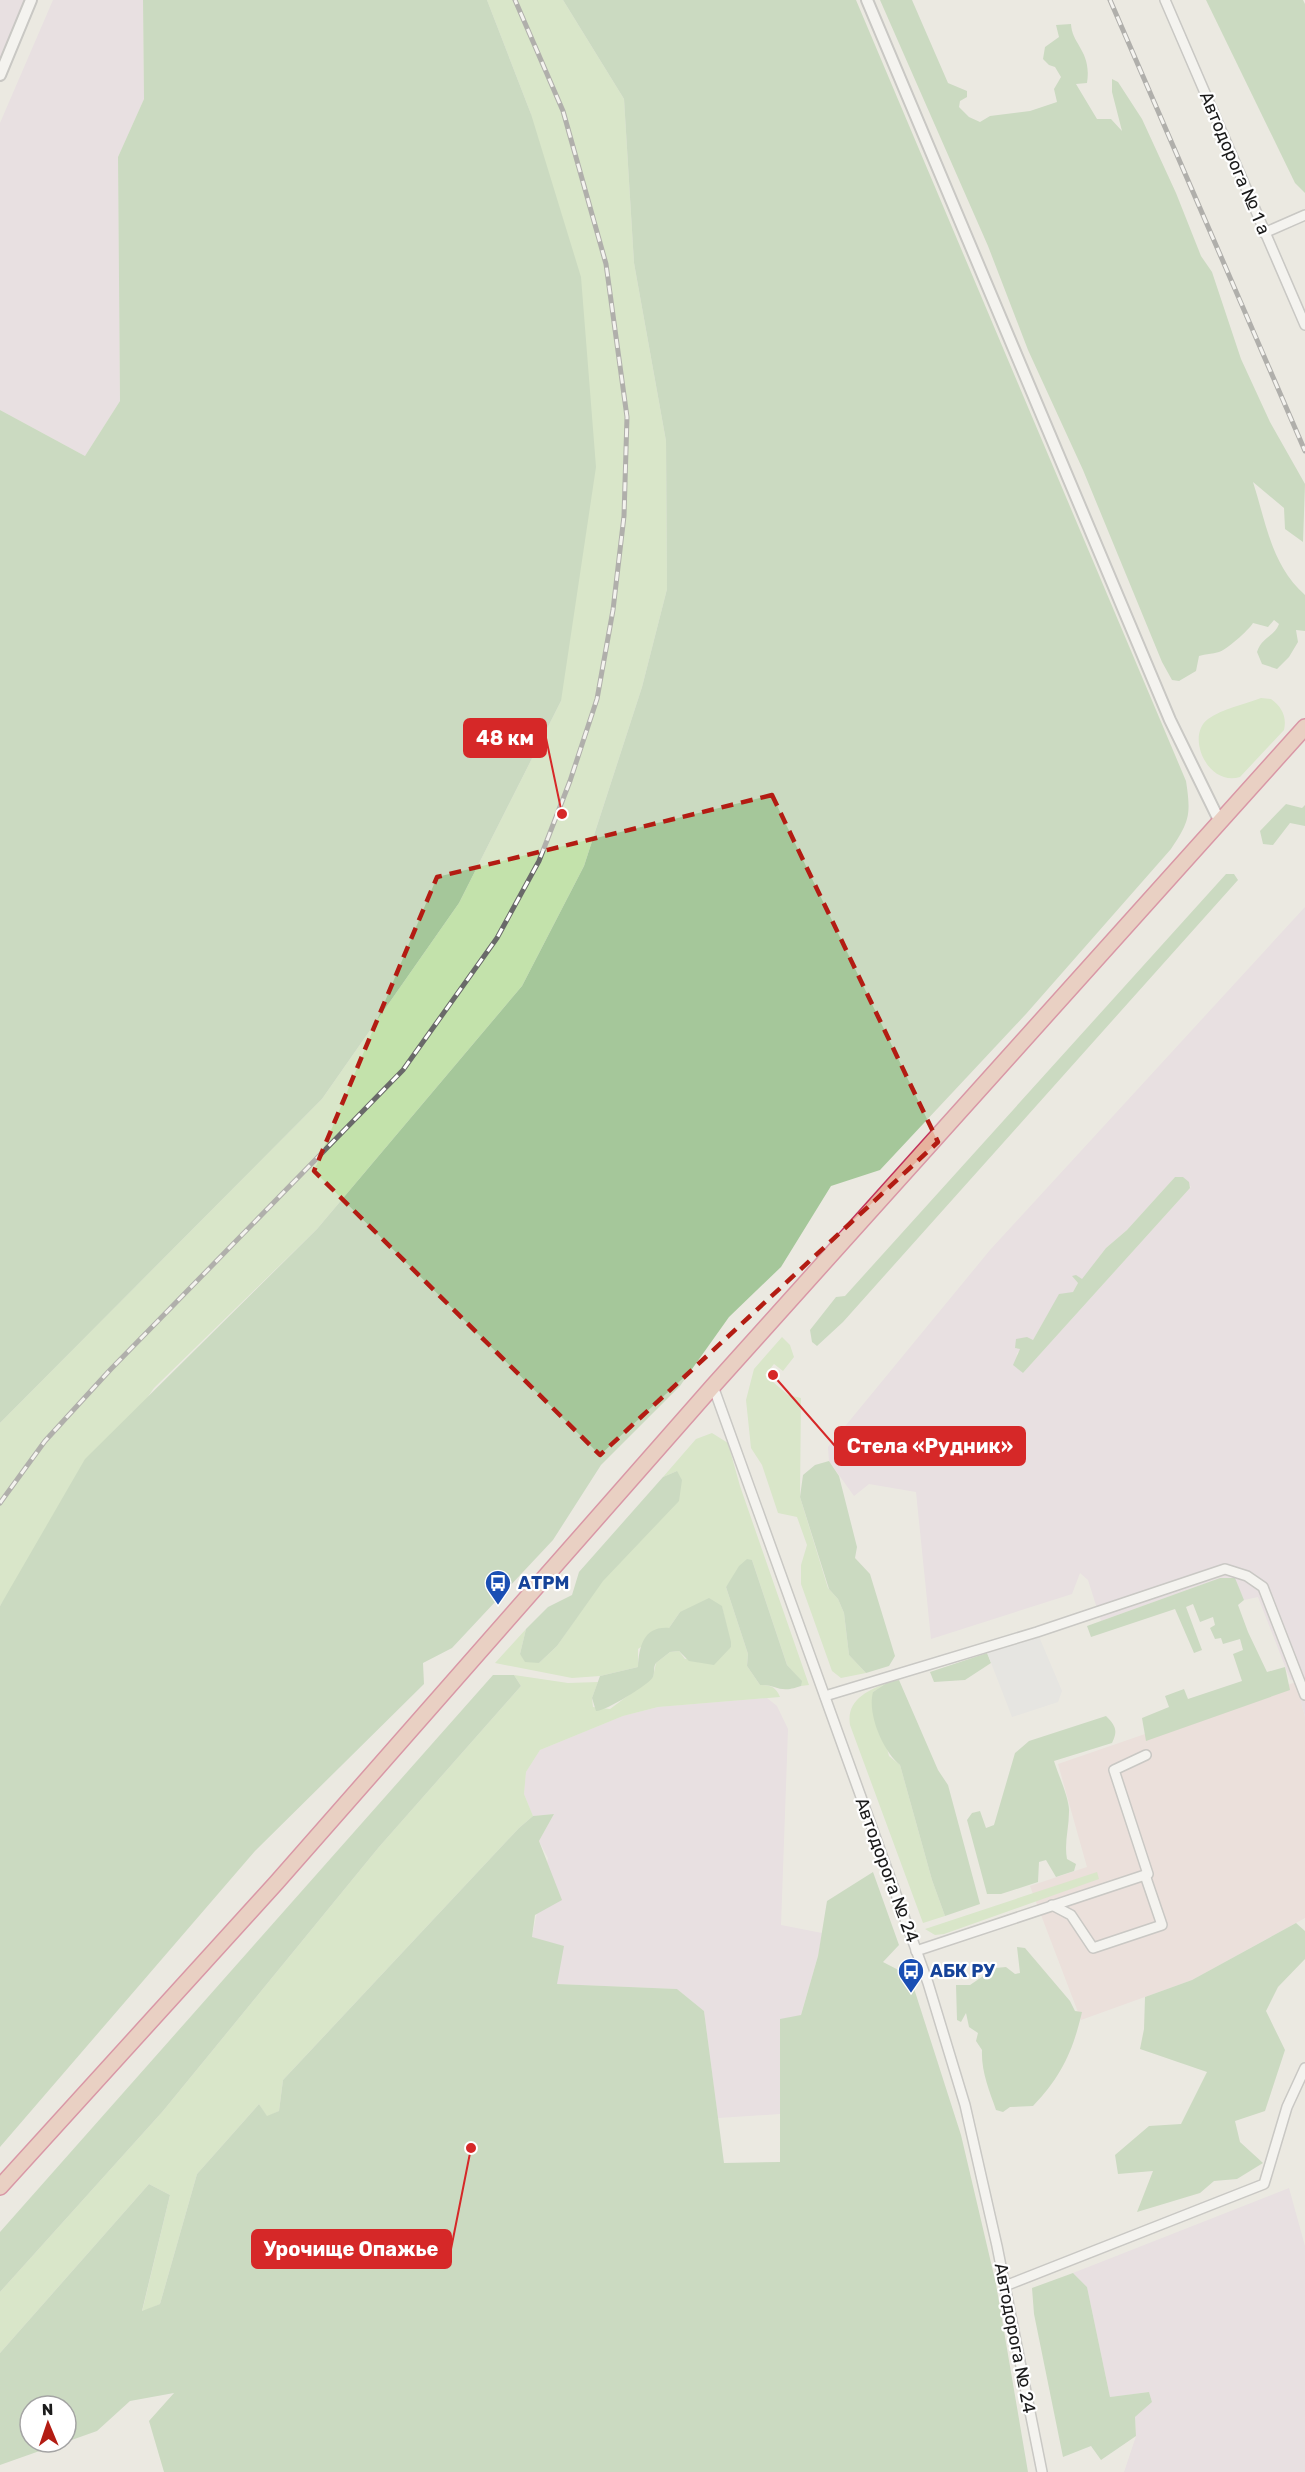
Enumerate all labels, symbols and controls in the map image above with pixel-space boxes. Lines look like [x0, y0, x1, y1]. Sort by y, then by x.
street label: Автодорога № 1 а [1195, 88, 1275, 238]
callout: 48 км [464, 719, 546, 757]
text: 48 км [476, 726, 534, 750]
callout: Стела «Рудник» [835, 1427, 1025, 1465]
text: Стела «Рудник» [847, 1434, 1013, 1458]
bus stop icon: АТРМ [483, 1568, 513, 1606]
place label: АТРМ [518, 1572, 569, 1594]
street label: Автодорога № 24 [851, 1794, 923, 1946]
bus stop icon: АБК РУ [896, 1956, 926, 1994]
place label: АБК РУ [930, 1960, 995, 1982]
callout: Урочище Опажье [252, 2230, 451, 2268]
text: Урочище Опажье [263, 2237, 439, 2261]
street label: Автодорога № 24 [990, 2261, 1040, 2415]
north arrow [18, 2394, 78, 2454]
text: N [41, 2400, 54, 2419]

